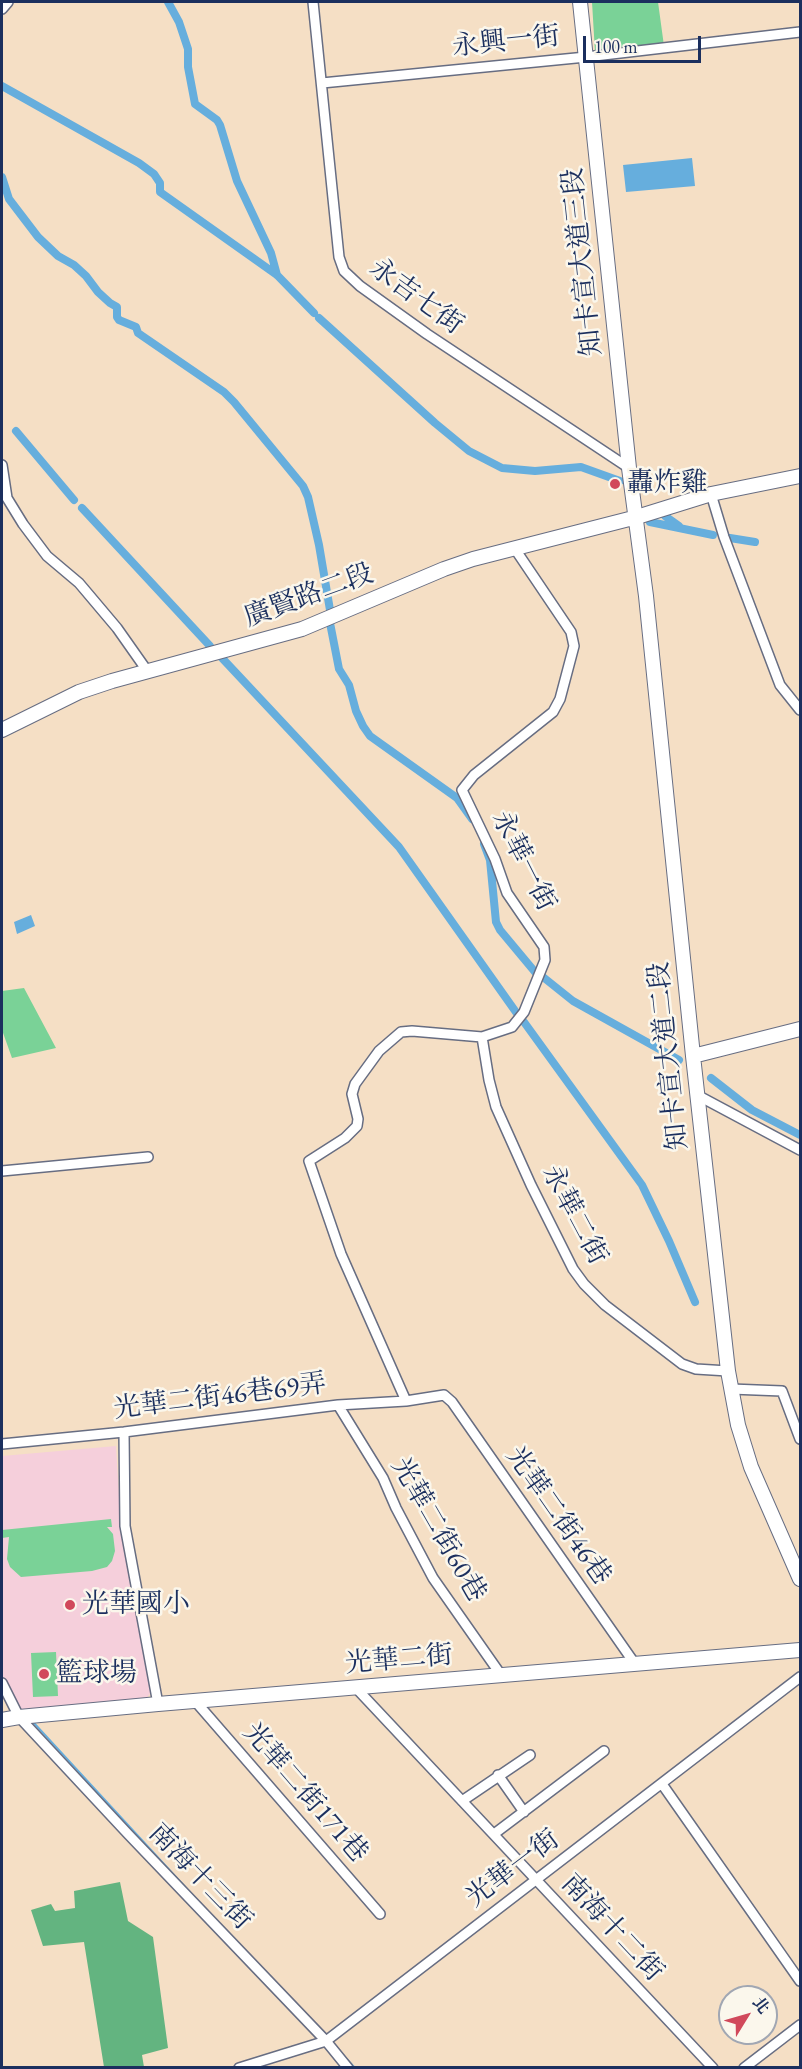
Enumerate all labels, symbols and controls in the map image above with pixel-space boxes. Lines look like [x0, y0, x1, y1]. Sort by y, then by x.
street label: 永興一街 [451, 20, 561, 64]
scale bar [586, 24, 704, 62]
text: 100 m [594, 35, 638, 58]
street label: 知卡宣大道三段 [557, 166, 609, 358]
street label: 永吉七街 [363, 252, 469, 342]
place label: 轟炸雞 [627, 468, 708, 500]
marker: 轟炸雞 [608, 477, 622, 491]
street label: 廣賢路二段 [240, 558, 378, 634]
street label: 永華一街 [484, 806, 562, 916]
street label: 知卡宣大道二段 [643, 960, 695, 1152]
street label: 永華二街 [534, 1160, 614, 1270]
street label: 光華二街46巷69弄 [112, 1368, 328, 1426]
street label: 光華二街46巷 [499, 1441, 617, 1591]
street label: 光華二街60巷 [384, 1452, 492, 1608]
place label: 光華國小 [82, 1589, 190, 1621]
marker: 光華國小 [63, 1598, 77, 1612]
street label: 光華二街 [344, 1639, 454, 1681]
place label: 籃球場 [56, 1658, 137, 1690]
marker: 籃球場 [37, 1667, 51, 1681]
street label: 光華二街171巷 [236, 1717, 374, 1869]
street label: 南海十三街 [141, 1817, 259, 1937]
street label: 光華一街 [460, 1824, 566, 1914]
street label: 南海十二街 [554, 1868, 670, 1988]
north arrow [718, 1985, 778, 2045]
text: 北 [748, 1992, 774, 2018]

